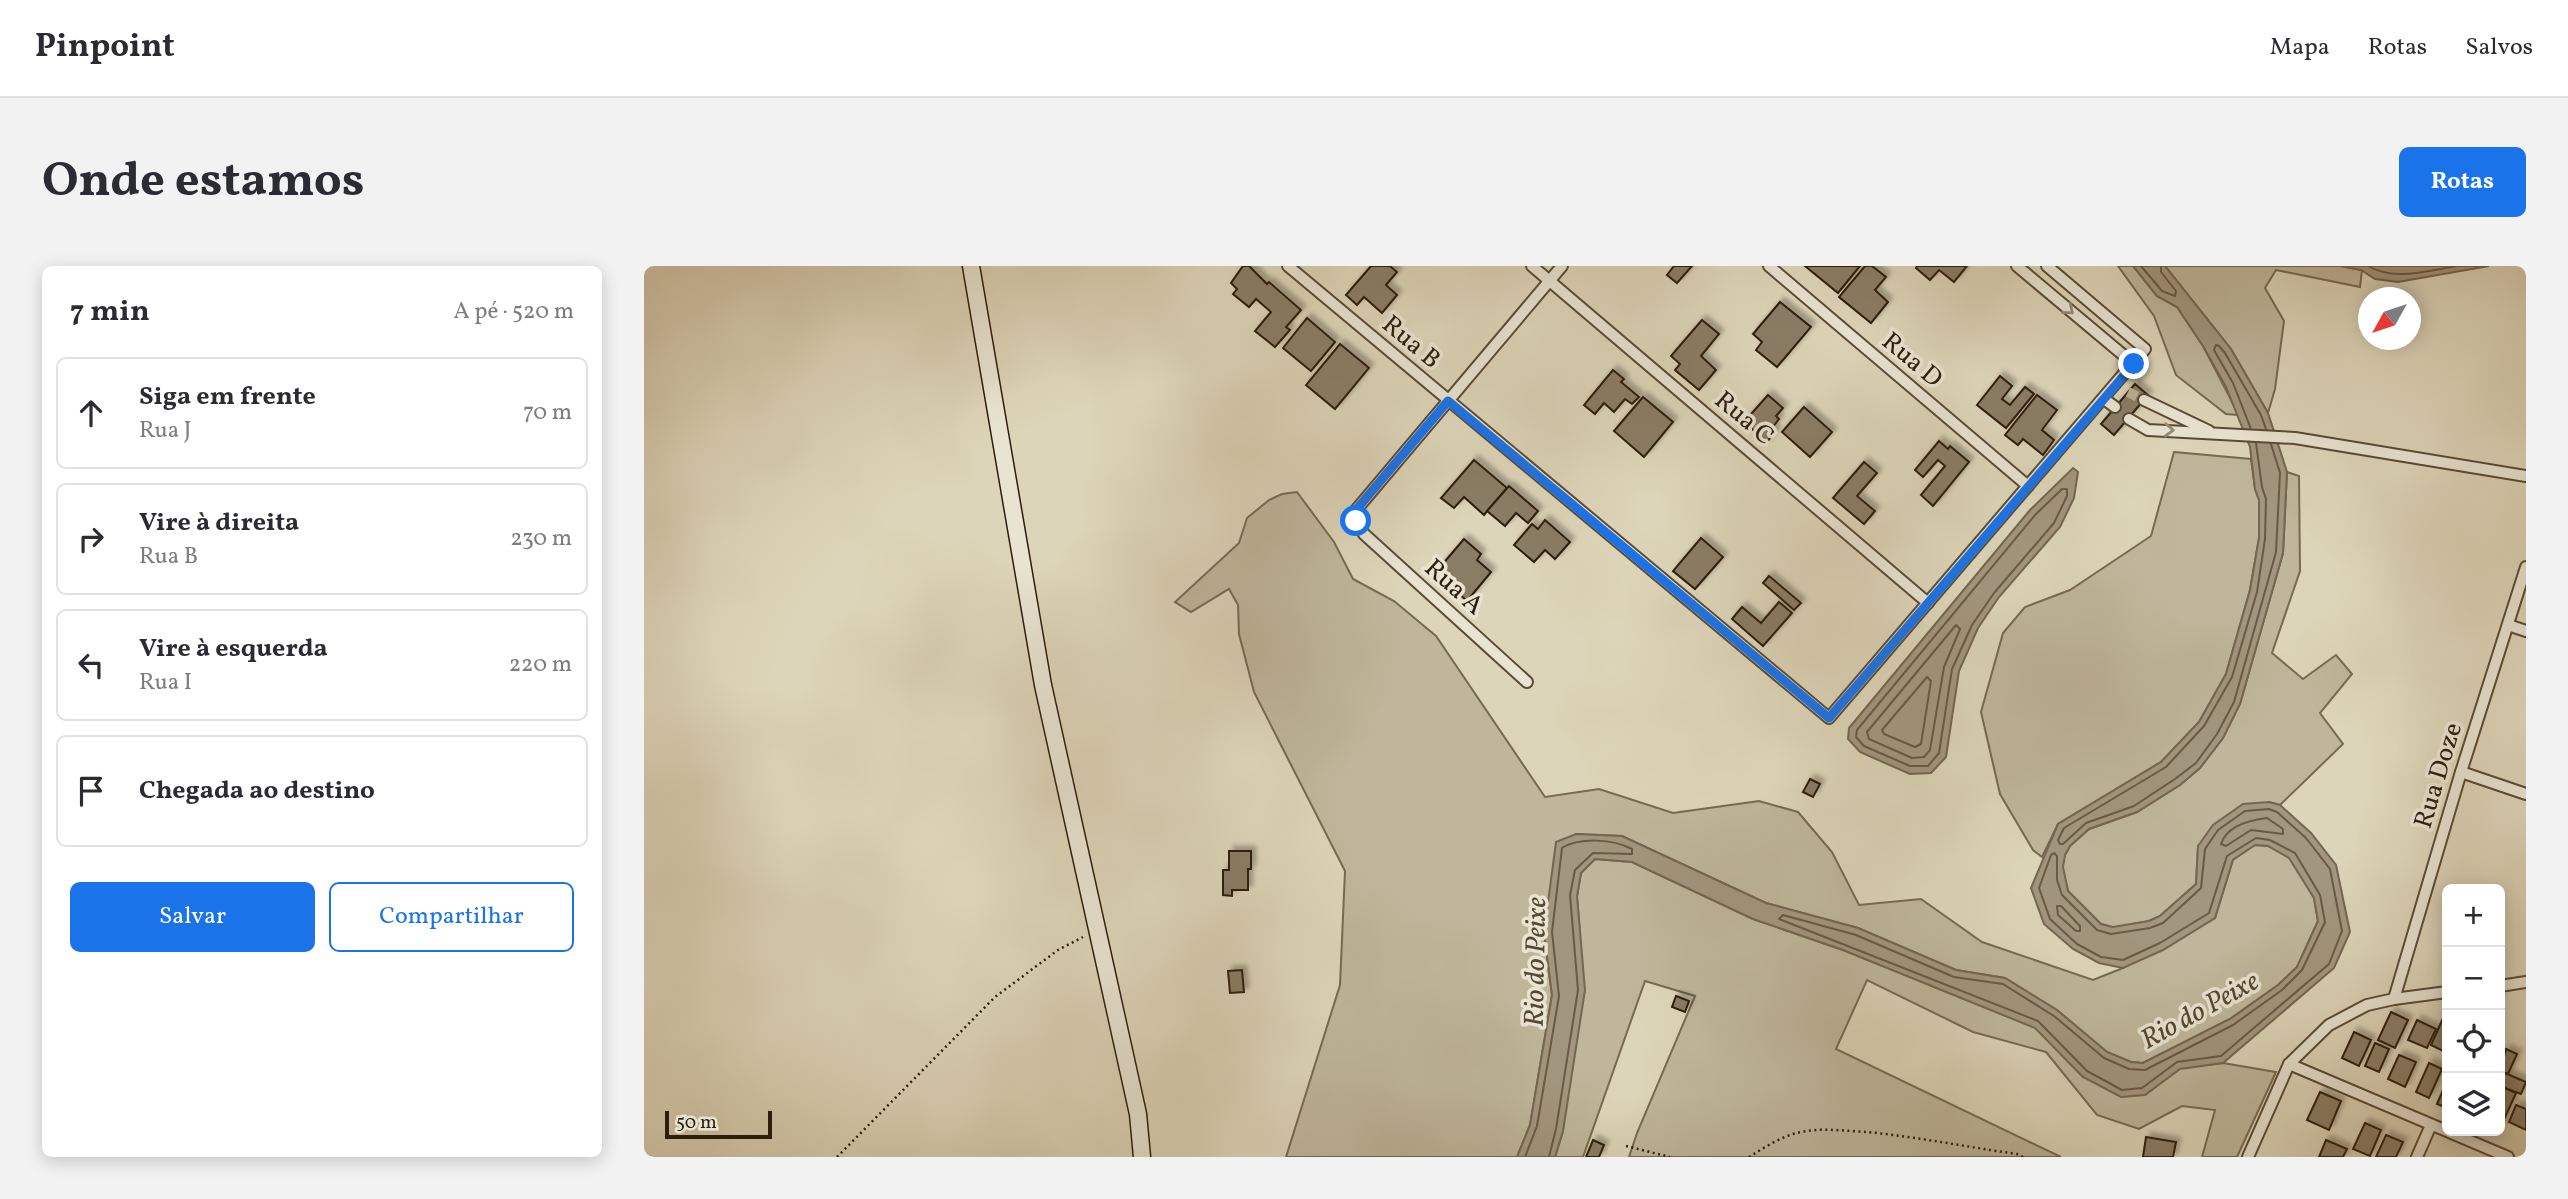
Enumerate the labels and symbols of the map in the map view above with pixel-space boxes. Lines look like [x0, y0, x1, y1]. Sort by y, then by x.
north arrow [2358, 287, 2421, 350]
one-way arrow [2060, 302, 2073, 314]
street label: Rua B [1374, 307, 1448, 378]
street label: Rua D [1873, 324, 1950, 397]
route end [2118, 348, 2149, 379]
street label: Rua C [1706, 383, 1781, 454]
one-way arrow [2163, 423, 2174, 438]
route start [1340, 505, 1371, 536]
street label: Rua A [1416, 551, 1491, 624]
street label: Rua Doze [2406, 718, 2472, 833]
water label: Rio do Peixe [1516, 897, 1557, 1027]
water label: Rio do Peixe [2134, 963, 2266, 1060]
scale bar [665, 1108, 772, 1140]

